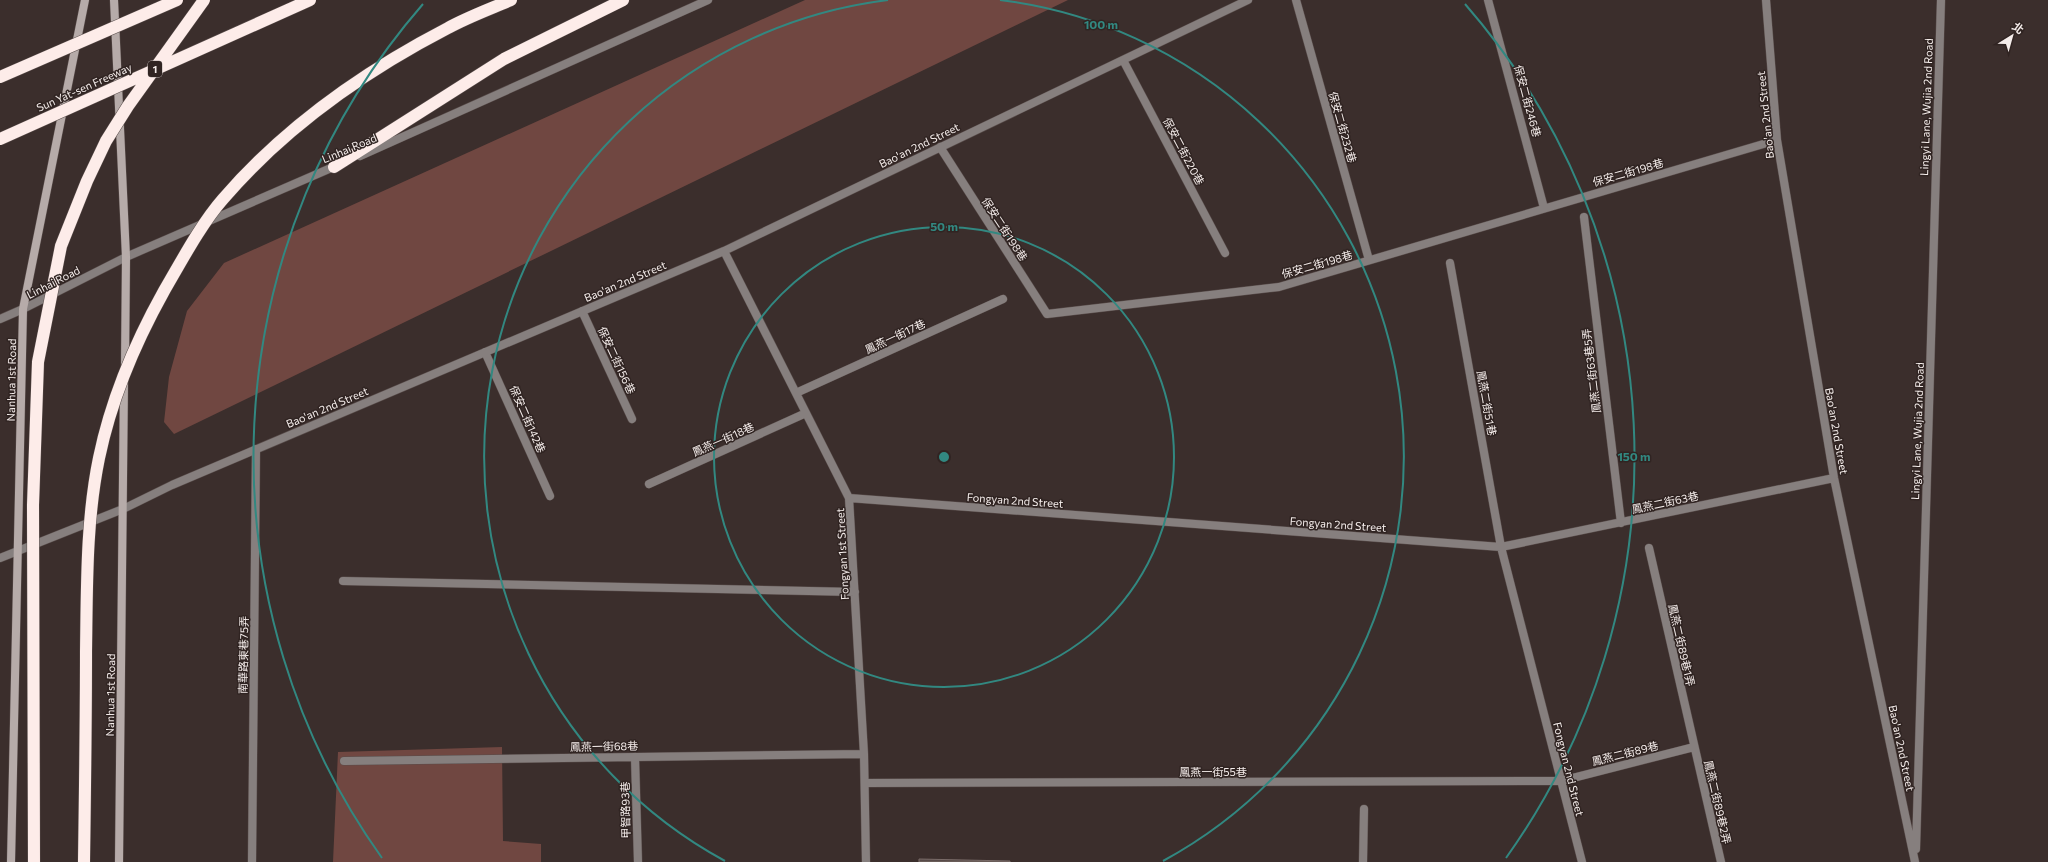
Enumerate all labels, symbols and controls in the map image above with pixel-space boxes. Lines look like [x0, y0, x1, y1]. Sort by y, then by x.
north arrow [1992, 16, 2032, 56]
text: 100 m [1084, 17, 1118, 31]
text: 北 [2010, 19, 2027, 36]
street label: Lingyi Lane, Wujia 2nd Road [1917, 38, 1935, 176]
street label: Sun Yat-sen Freeway [34, 60, 134, 114]
road number: 1 [148, 61, 162, 77]
street label: 保安二街246巷 [1512, 63, 1544, 139]
street label: Bao'an 2nd Street [1754, 70, 1776, 159]
street label: 保安二街232巷 [1327, 90, 1359, 164]
street label: 保安二街220巷 [1161, 115, 1207, 187]
street label: Bao'an 2nd Street [877, 120, 962, 170]
street label: Linhai Road [320, 131, 378, 165]
street label: 保安二街198巷 [1591, 156, 1665, 188]
street label: 保安二街198巷 [980, 195, 1030, 263]
text: 50 m [930, 219, 958, 233]
street label: 保安二街198巷 [1280, 248, 1354, 280]
street label: Bao'an 2nd Street [582, 258, 668, 304]
street label: Linhai Road [24, 263, 82, 301]
street label: 鳳燕一街17巷 [863, 316, 927, 356]
street label: 保安二街156巷 [596, 324, 638, 396]
street label: 鳳燕二街63巷5弄 [1579, 328, 1603, 414]
street label: Nanhua 1st Road [4, 339, 18, 421]
street label: Lingyi Lane, Wujia 2nd Road [1908, 362, 1926, 500]
street label: 鳳燕二街51巷 [1475, 369, 1499, 437]
street label: 保安二街142巷 [507, 383, 549, 455]
street label: Bao'an 2nd Street [284, 384, 370, 430]
street label: Bao'an 2nd Street [1823, 387, 1851, 476]
street label: 鳳燕一街18巷 [690, 420, 756, 458]
text: 150 m [1617, 449, 1651, 463]
centre of rings [937, 450, 951, 464]
street label: 鳳燕二街63巷 [1630, 489, 1700, 515]
street label: Fongyan 2nd Street [966, 490, 1064, 510]
street label: Fongyan 1st Street [833, 507, 851, 600]
street label: Fongyan 2nd Street [1289, 514, 1387, 534]
street label: 鳳燕二街89巷1弄 [1666, 603, 1698, 687]
street label: 南華路東巷75弄 [236, 616, 250, 694]
street label: Nanhua 1st Road [103, 654, 117, 736]
street label: Bao'an 2nd Street [1887, 704, 1918, 793]
street label: Fongyan 2nd Street [1551, 721, 1587, 818]
street label: 鳳燕二街89巷 [1590, 738, 1660, 768]
street label: 鳳燕一街68巷 [570, 739, 638, 753]
street label: 鳳燕二街89巷2弄 [1702, 759, 1734, 845]
street label: 鳳燕一街55巷 [1179, 765, 1247, 778]
street label: 甲智路93巷 [618, 781, 632, 839]

